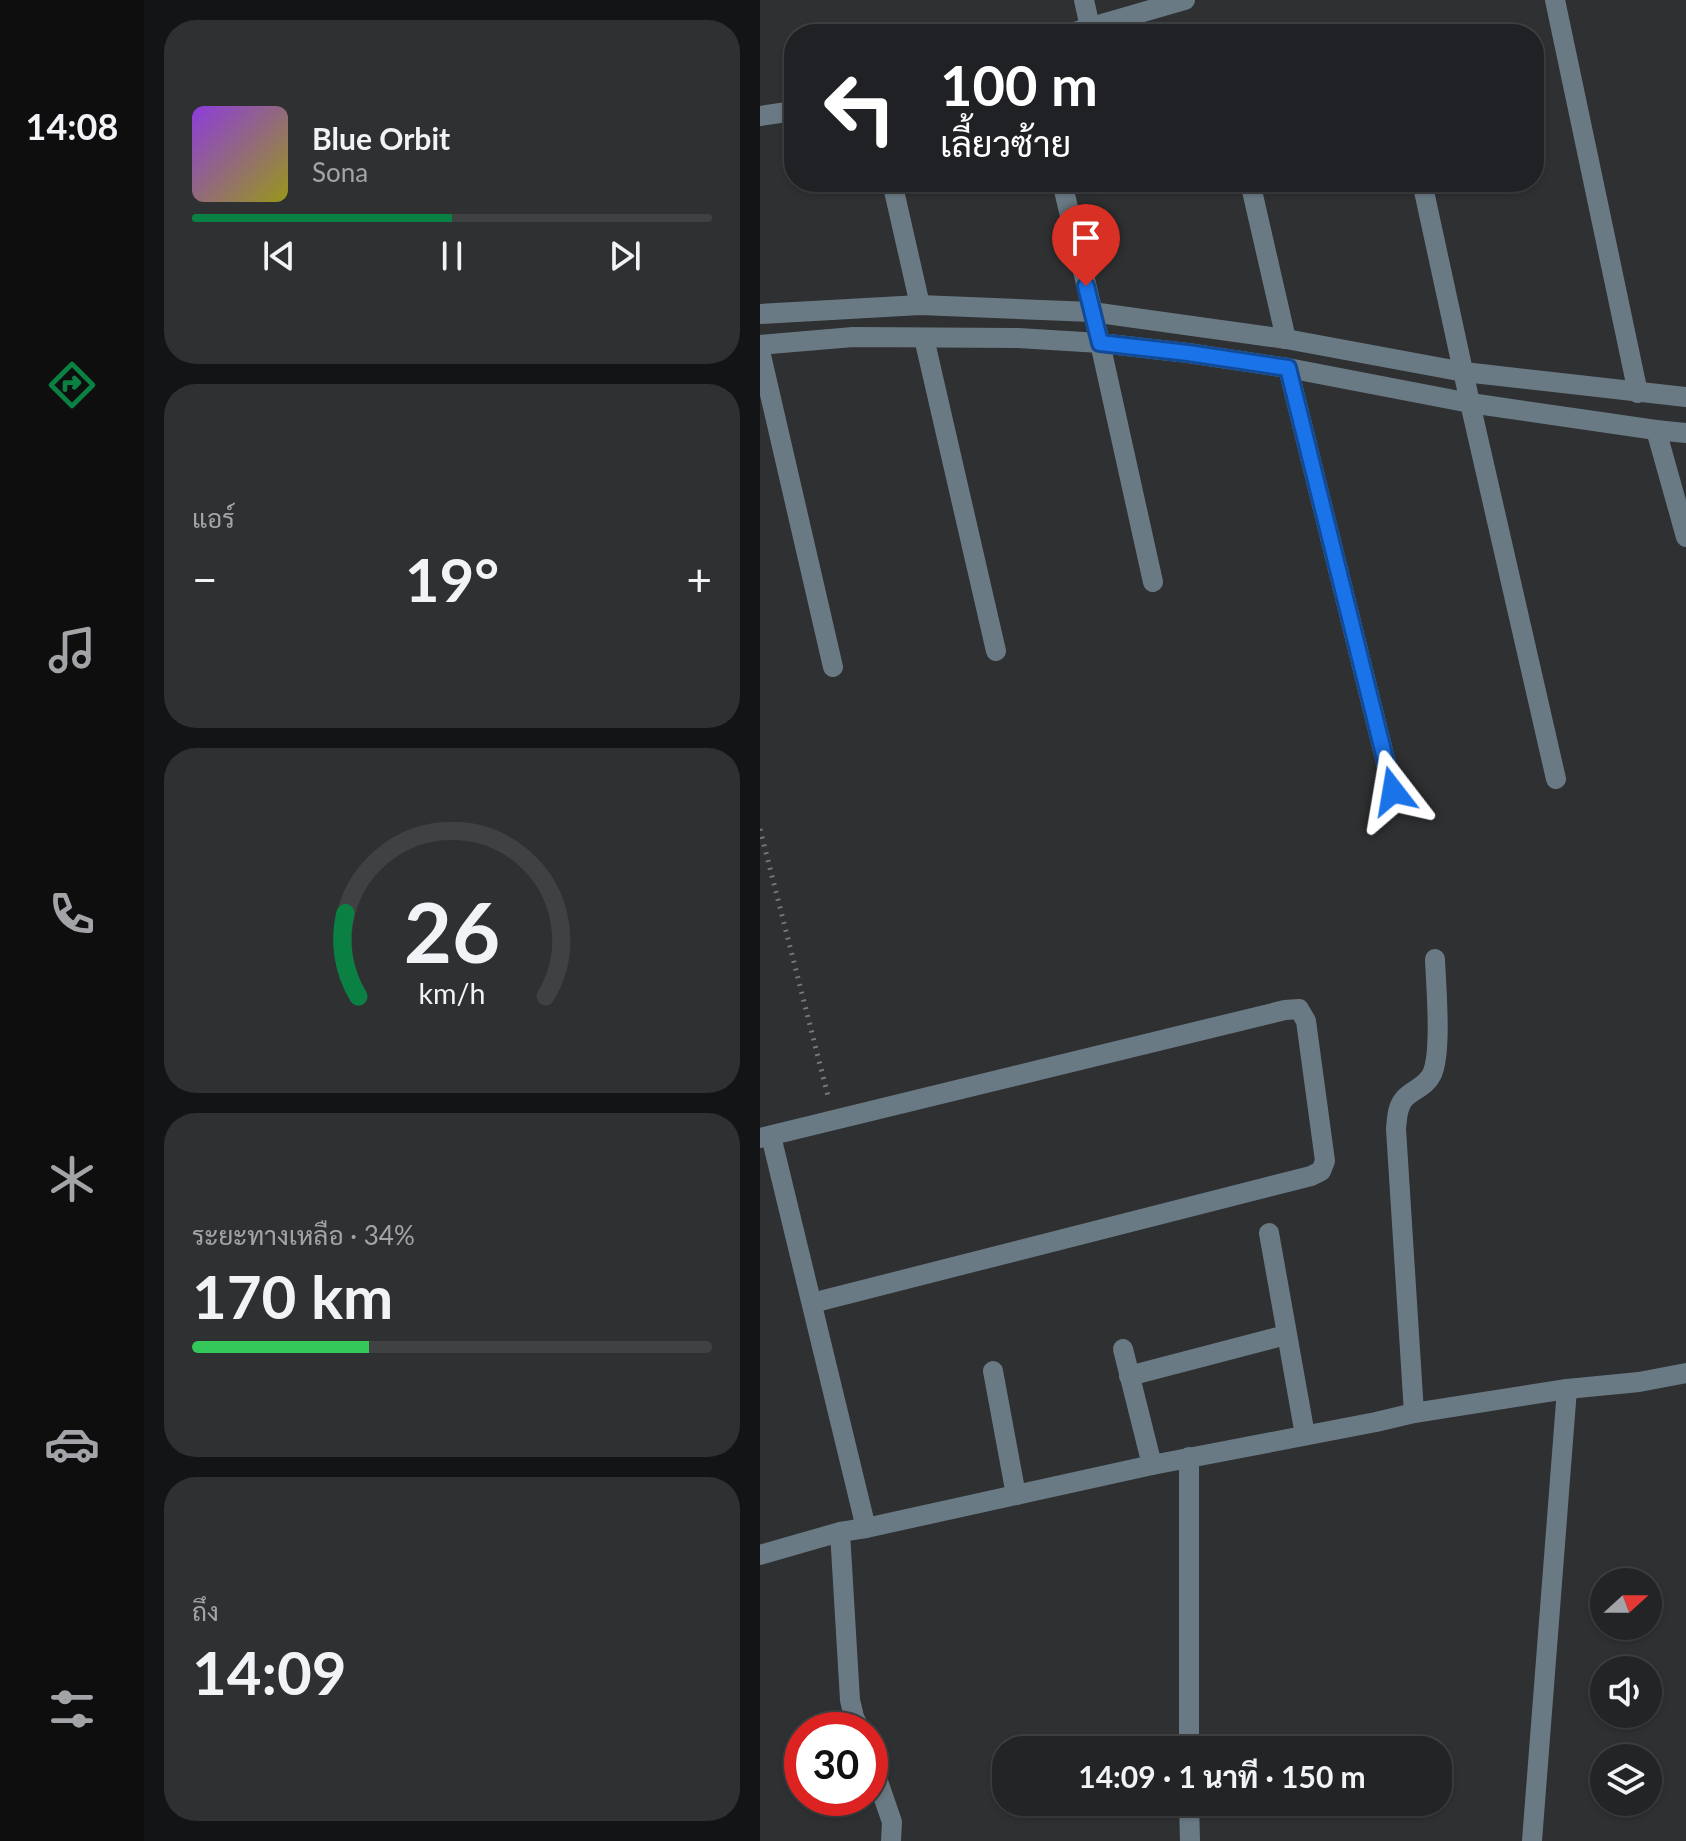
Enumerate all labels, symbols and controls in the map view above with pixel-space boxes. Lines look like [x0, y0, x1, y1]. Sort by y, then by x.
text: 100 m [940, 51, 1098, 118]
icon: left [808, 56, 912, 160]
text: 14:08 [26, 104, 118, 148]
text: Blue Orbit [312, 120, 450, 156]
text: เลี้ยวซ้าย [940, 121, 1071, 165]
text: Sona [312, 156, 368, 188]
pin [1052, 204, 1120, 286]
icon: arrive [1064, 216, 1108, 260]
icon: previous [257, 234, 301, 278]
icon: pause [430, 234, 474, 278]
icon: next [603, 234, 647, 278]
icon: directions [44, 357, 100, 413]
text: แอร์ [192, 502, 235, 534]
text: 19° [405, 543, 499, 615]
text: − [192, 553, 218, 605]
text: + [686, 553, 712, 605]
icon: music [44, 622, 100, 678]
position arrow [1351, 749, 1435, 833]
text: 26 [404, 880, 500, 980]
icon: phone [44, 886, 100, 942]
text: km/h [419, 976, 485, 1010]
icon: climate [44, 1151, 100, 1207]
text: ระยะทางเหลือ · 34% [192, 1219, 415, 1251]
text: 170 km [192, 1260, 393, 1332]
icon: car [44, 1416, 100, 1472]
north arrow [1590, 1568, 1662, 1640]
map controls [1590, 1568, 1662, 1816]
text: ถึง [192, 1595, 219, 1627]
text: 14:09 [192, 1636, 347, 1708]
button: sound [1590, 1656, 1662, 1728]
icon: filters [44, 1681, 100, 1737]
speed limit sign: 30 [784, 1712, 888, 1816]
button: layers [1590, 1744, 1662, 1816]
text: 14:09 · 1 นาที · 150 m [1078, 1758, 1366, 1794]

